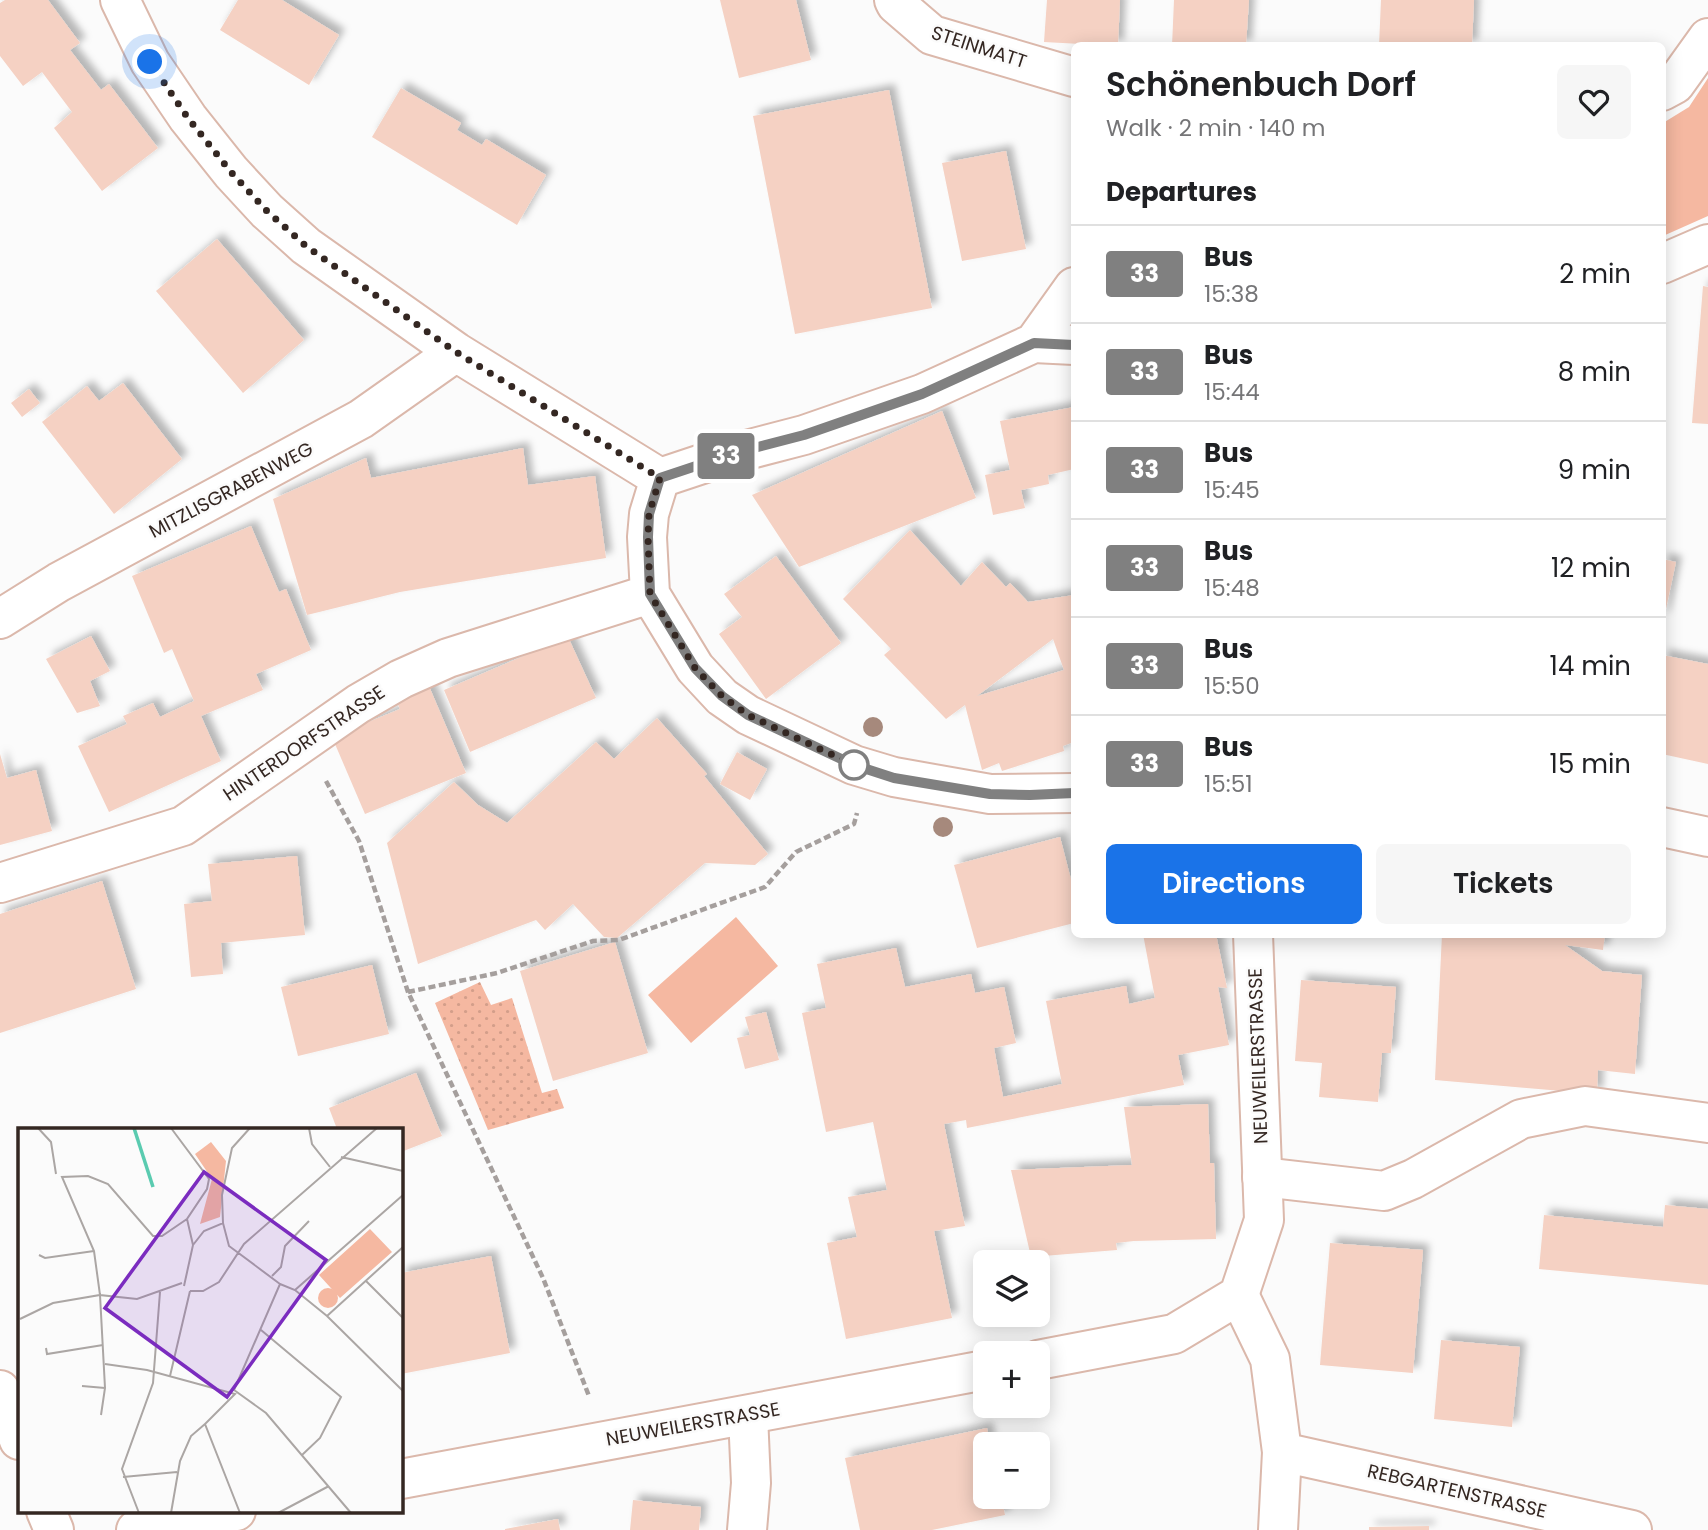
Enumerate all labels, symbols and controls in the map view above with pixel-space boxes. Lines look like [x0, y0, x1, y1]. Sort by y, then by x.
street label: STEINMATT [928, 19, 1030, 75]
your location [132, 44, 167, 79]
text: Schönenbuch Dorf [1106, 61, 1416, 108]
button: heart [1557, 65, 1631, 139]
text: Walk · 2 min · 140 m [1106, 112, 1325, 144]
text: Departures [1106, 174, 1257, 210]
text: Bus [1204, 239, 1253, 275]
text: 2 min [1559, 256, 1631, 292]
text: 33 [1130, 257, 1159, 290]
text: 15:38 [1204, 278, 1259, 310]
text: Bus [1204, 337, 1253, 373]
text: 8 min [1558, 354, 1631, 390]
text: 33 [1130, 355, 1159, 388]
text: 15:44 [1204, 376, 1260, 408]
line badge: 33 [694, 433, 758, 479]
street label: MITZLISGRABENWEG [144, 435, 318, 545]
text: Bus [1204, 435, 1253, 471]
text: 33 [711, 439, 741, 472]
text: 9 min [1558, 452, 1631, 488]
text: 33 [1130, 453, 1159, 486]
text: 15:45 [1204, 474, 1260, 506]
text: Bus [1204, 533, 1253, 569]
text: 12 min [1551, 550, 1631, 586]
text: 33 [1130, 551, 1159, 584]
text: 15:48 [1204, 572, 1260, 604]
text: Bus [1204, 631, 1253, 667]
text: 14 min [1550, 648, 1631, 684]
text: 33 [1130, 649, 1159, 682]
text: 15:50 [1204, 670, 1260, 702]
street label: HINTERDORFSTRASSE [218, 679, 390, 807]
text: Bus [1204, 729, 1253, 765]
text: 15 min [1550, 746, 1631, 782]
text: 33 [1130, 747, 1159, 780]
unlabelled marker [839, 750, 869, 780]
text: 15:51 [1204, 768, 1253, 800]
button: Directions [1106, 844, 1362, 924]
button: Tickets [1376, 844, 1631, 924]
street label: NEUWEILERSTRASSE [1241, 967, 1275, 1145]
inset map [18, 1128, 402, 1512]
map controls [973, 1250, 1050, 1509]
button: layers [973, 1250, 1050, 1327]
button: + [973, 1341, 1050, 1418]
street label: NEUWEILERSTRASSE [604, 1395, 782, 1453]
button: − [973, 1432, 1050, 1509]
street label: REBGARTENSTRASSE [1365, 1457, 1549, 1525]

